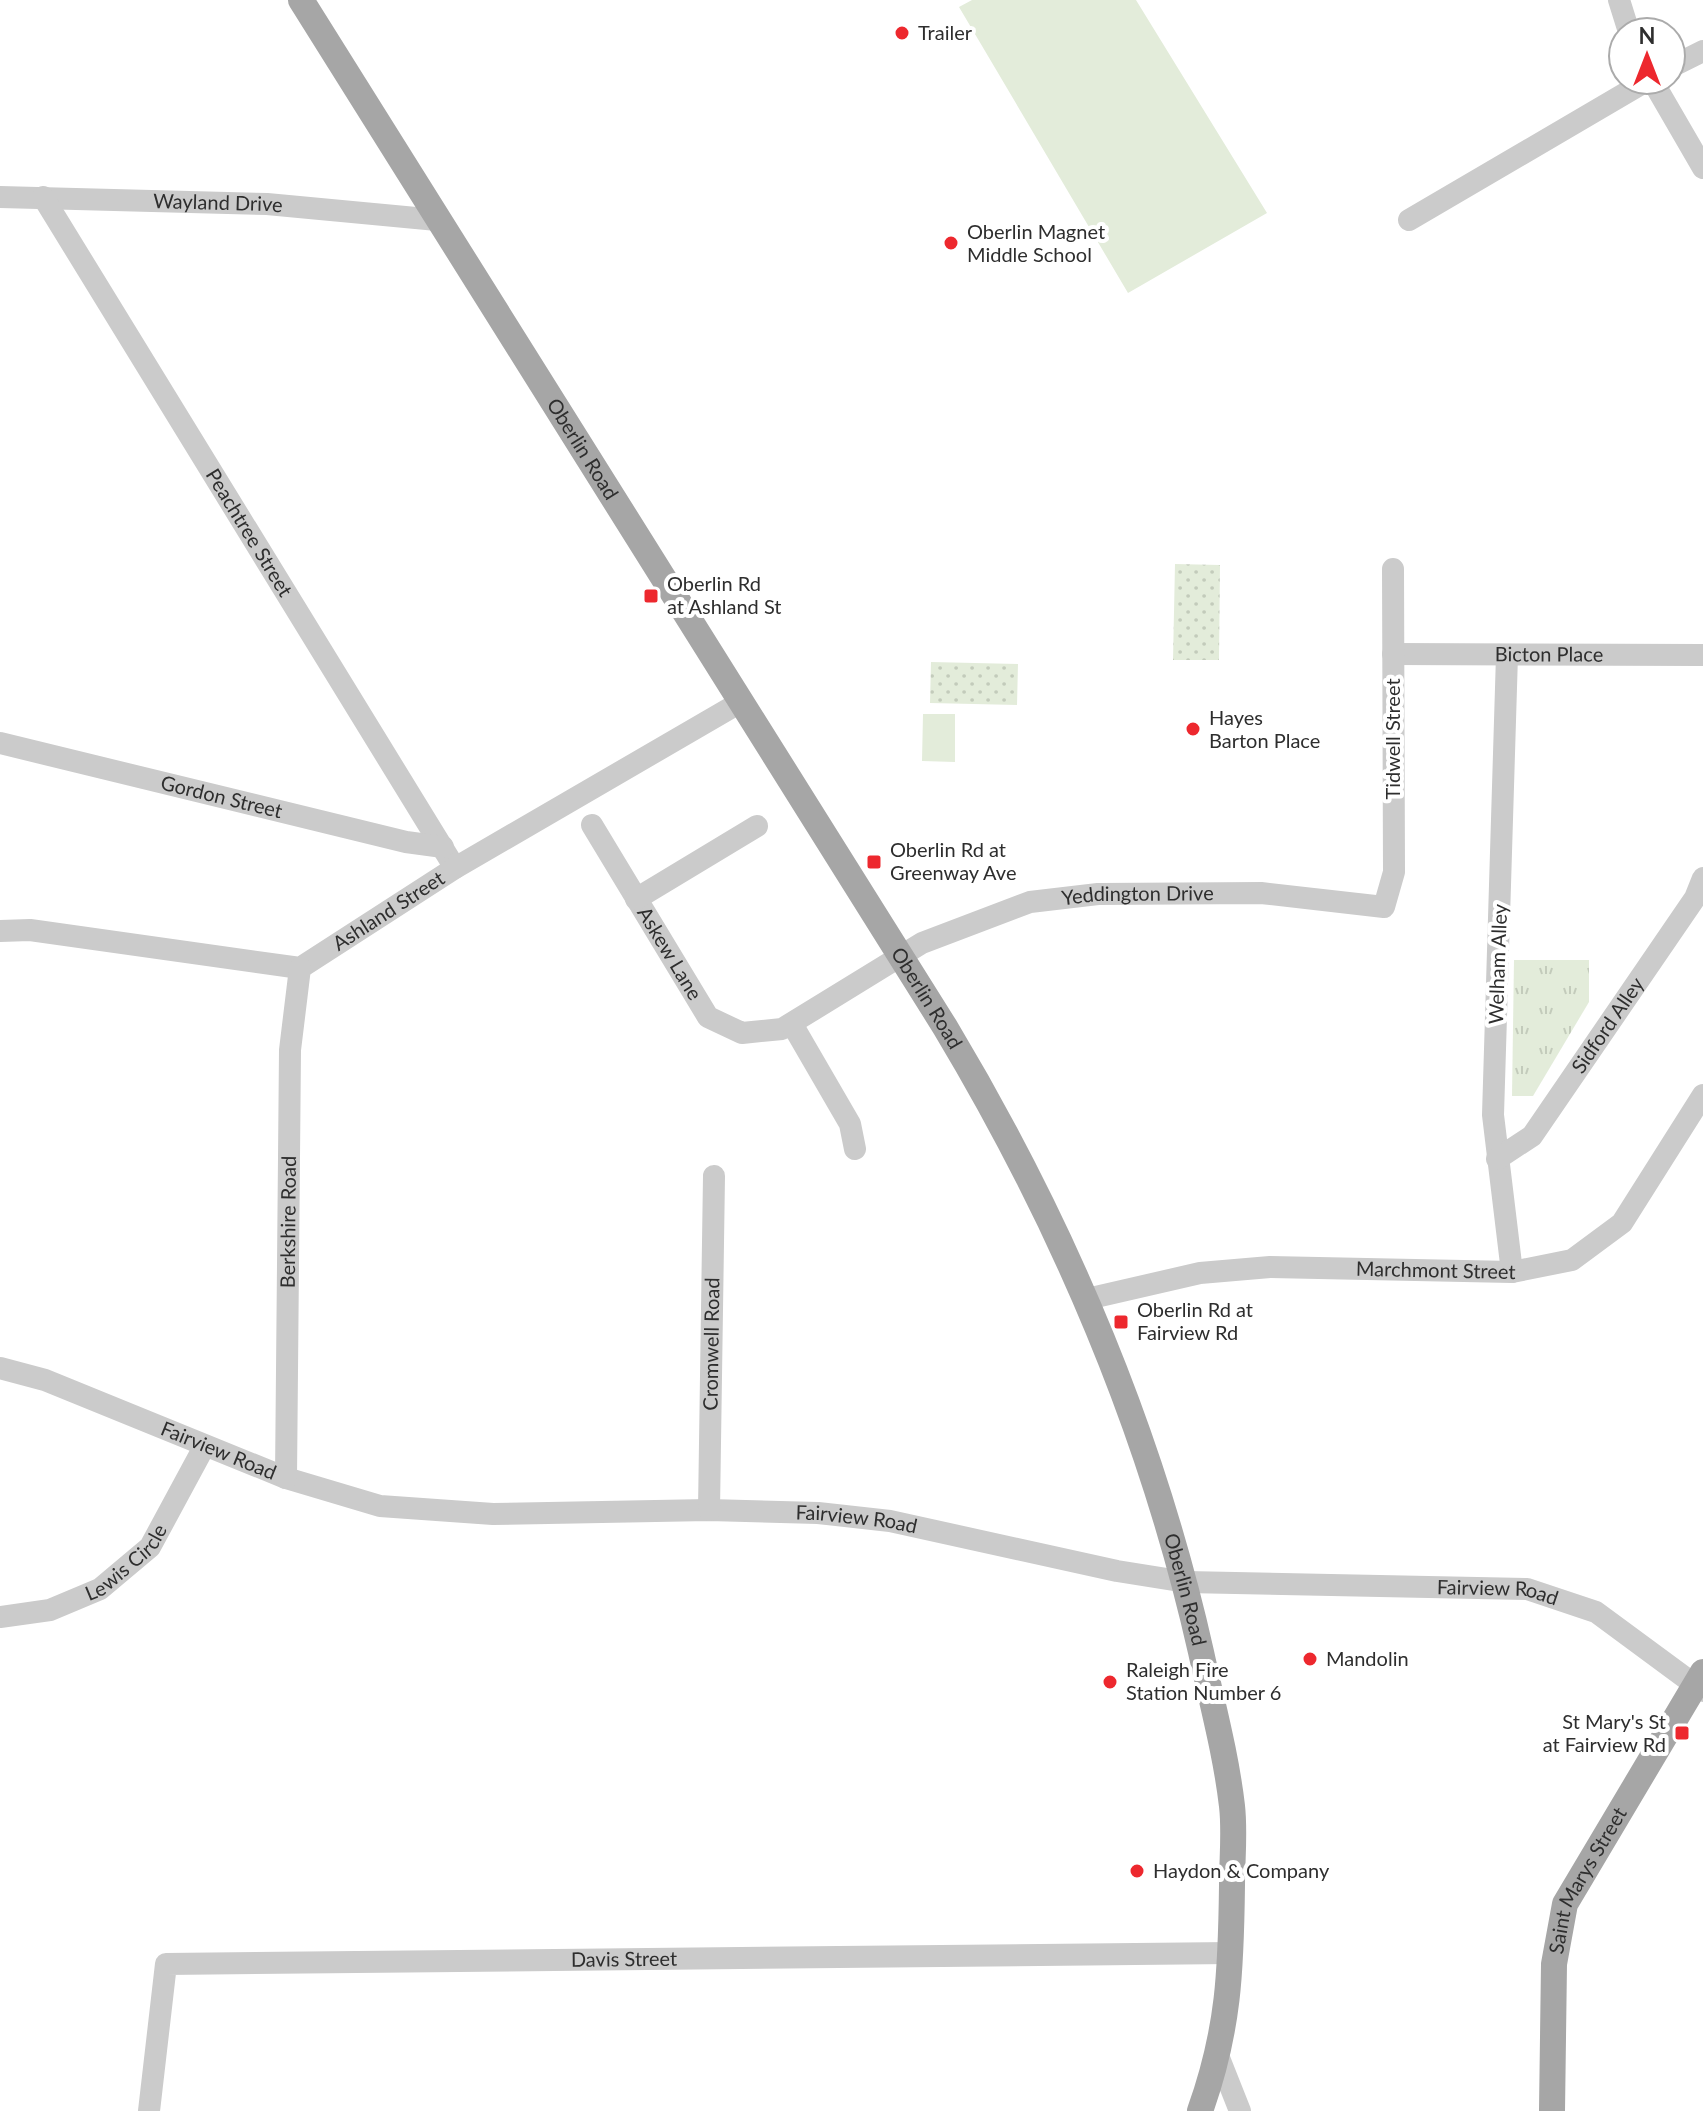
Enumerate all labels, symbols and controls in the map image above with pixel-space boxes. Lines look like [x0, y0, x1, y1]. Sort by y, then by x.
north arrow [1607, 16, 1687, 96]
place label: Trailer [918, 20, 973, 44]
text: N [1639, 22, 1655, 49]
marker: Trailer [893, 24, 911, 42]
street label: Wayland Drive [153, 188, 284, 216]
place label: Oberlin Magnet Middle School [967, 219, 1105, 266]
marker: Oberlin Magnet Middle School [942, 234, 960, 252]
street label: Oberlin Road [543, 393, 624, 504]
street label: Peachtree Street [202, 464, 298, 601]
place label: Oberlin Rd at Ashland St [667, 571, 782, 618]
marker: Oberlin Rd at Ashland St [642, 587, 660, 605]
street label: Bicton Place [1495, 641, 1603, 666]
street label: Tidwell Street [1380, 678, 1404, 800]
place label: Hayes Barton Place [1209, 705, 1320, 752]
marker: Hayes Barton Place [1184, 720, 1202, 738]
street label: Gordon Street [159, 770, 285, 822]
place label: Oberlin Rd at Greenway Ave [890, 837, 1016, 884]
marker: Oberlin Rd at Greenway Ave [865, 853, 883, 871]
street label: Ashland Street [328, 865, 448, 955]
street label: Yeddington Drive [1060, 880, 1214, 909]
street label: Askew Lane [633, 902, 708, 1004]
street label: Welham Alley [1483, 903, 1511, 1025]
street label: Oberlin Road [887, 942, 968, 1053]
street label: Sidford Alley [1566, 972, 1649, 1077]
street label: Berkshire Road [275, 1156, 300, 1288]
street label: Marchmont Street [1356, 1256, 1516, 1283]
street label: Cromwell Road [697, 1277, 723, 1411]
place label: Oberlin Rd at Fairview Rd [1137, 1297, 1253, 1344]
marker: Oberlin Rd at Fairview Rd [1112, 1313, 1130, 1331]
street label: Fairview Road [158, 1416, 280, 1484]
street label: Fairview Road [795, 1499, 920, 1538]
street label: Lewis Circle [81, 1520, 171, 1605]
street label: Oberlin Road [1160, 1530, 1212, 1648]
street label: Fairview Road [1437, 1574, 1562, 1610]
place label: Mandolin [1326, 1646, 1409, 1670]
marker: Mandolin [1301, 1650, 1319, 1668]
place label: Raleigh Fire Station Number 6 [1126, 1657, 1281, 1704]
marker: Raleigh Fire Station Number 6 [1101, 1673, 1119, 1691]
place label: St Mary's St at Fairview Rd [1543, 1709, 1666, 1756]
marker: St Mary's St at Fairview Rd [1673, 1724, 1691, 1742]
street label: Saint Marys Street [1543, 1802, 1631, 1956]
place label: Haydon & Company [1153, 1858, 1330, 1882]
marker: Haydon & Company [1128, 1862, 1146, 1880]
street label: Davis Street [571, 1946, 677, 1971]

